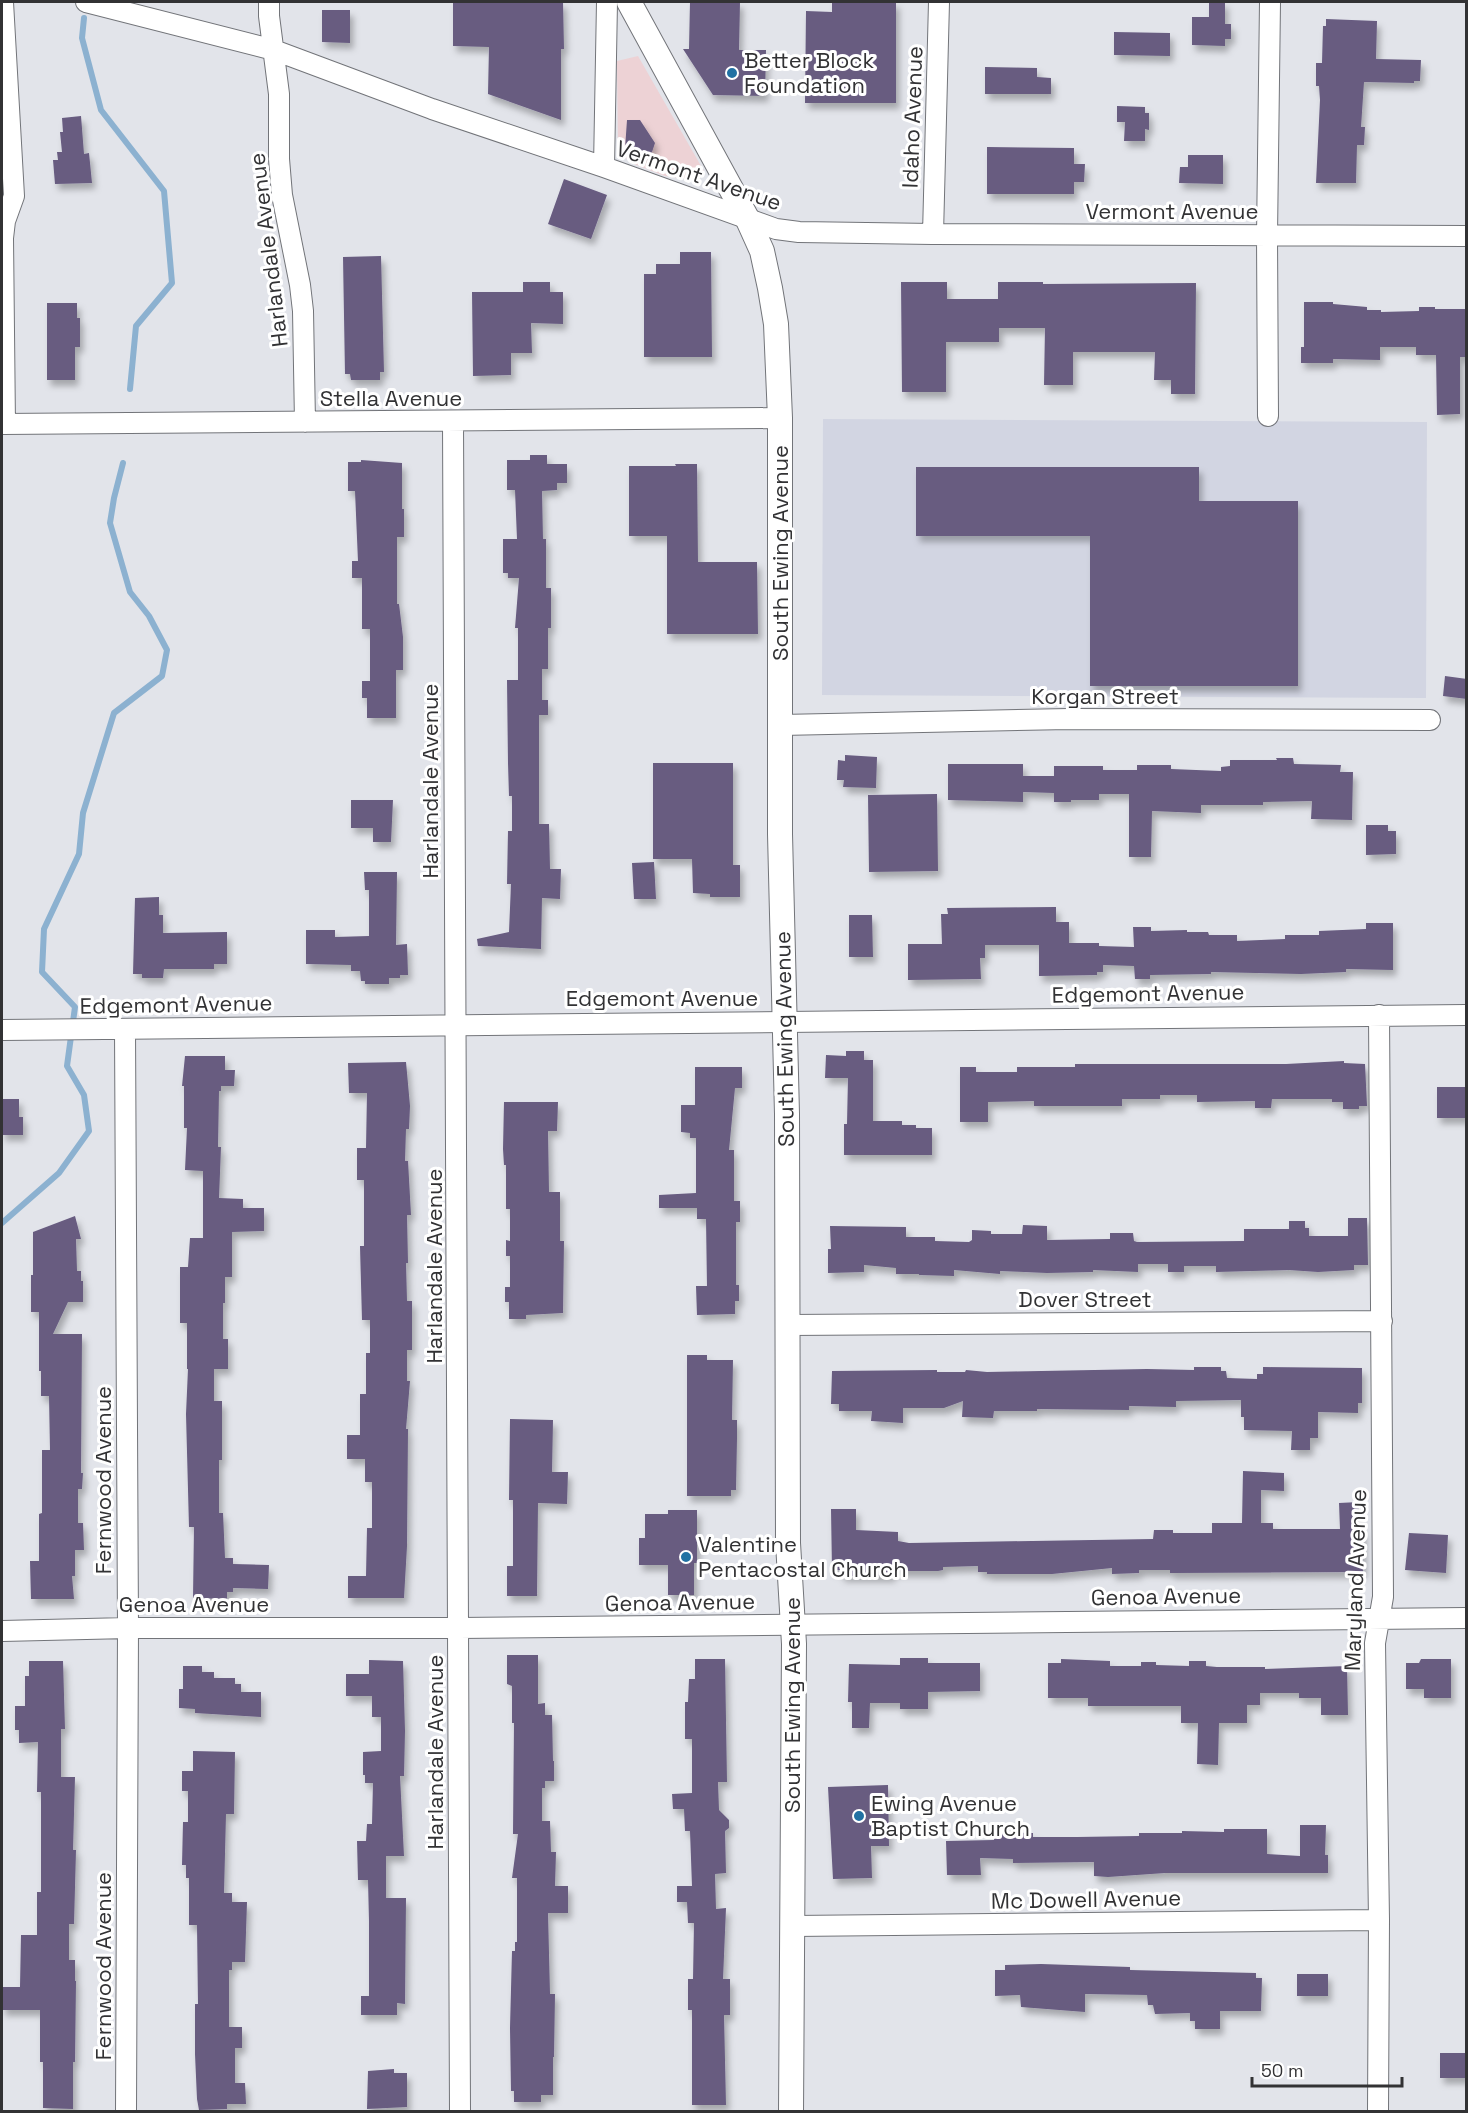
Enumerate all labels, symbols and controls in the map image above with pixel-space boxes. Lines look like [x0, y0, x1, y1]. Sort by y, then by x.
street label: Idaho Avenue [896, 45, 928, 189]
place label: Better Block Foundation [744, 46, 874, 99]
marker: Better Block Foundation [725, 66, 739, 80]
street label: Vermont Avenue [613, 134, 785, 216]
street label: Harlandale Avenue [242, 151, 294, 349]
street label: Vermont Avenue [1086, 197, 1259, 225]
street label: Stella Avenue [320, 384, 462, 412]
street label: South Ewing Avenue [766, 445, 794, 661]
street label: Korgan Street [1031, 682, 1179, 710]
street label: Harlandale Avenue [416, 683, 444, 879]
street label: South Ewing Avenue [768, 931, 800, 1147]
street label: Edgemont Avenue [1051, 977, 1245, 1009]
street label: Edgemont Avenue [566, 984, 758, 1012]
street label: Edgemont Avenue [79, 988, 273, 1020]
street label: Harlandale Avenue [420, 1168, 448, 1364]
street label: Dover Street [1018, 1285, 1152, 1313]
street label: Fernwood Avenue [89, 1386, 117, 1574]
street label: Maryland Avenue [1338, 1488, 1372, 1672]
place label: Valentine Pentacostal Church [698, 1530, 907, 1583]
marker: Valentine Pentacostal Church [679, 1550, 693, 1564]
street label: Genoa Avenue [1091, 1581, 1241, 1611]
street label: Genoa Avenue [605, 1587, 755, 1617]
street label: Genoa Avenue [119, 1590, 269, 1618]
street label: South Ewing Avenue [778, 1597, 806, 1813]
street label: Harlandale Avenue [421, 1654, 449, 1850]
place label: Ewing Avenue Baptist Church [871, 1789, 1030, 1842]
marker: Ewing Avenue Baptist Church [852, 1809, 866, 1823]
street label: Fernwood Avenue [89, 1872, 117, 2060]
street label: Mc Dowell Avenue [991, 1883, 1181, 1915]
scale bar [1252, 2050, 1402, 2088]
text: 50 m [1261, 2059, 1303, 2082]

